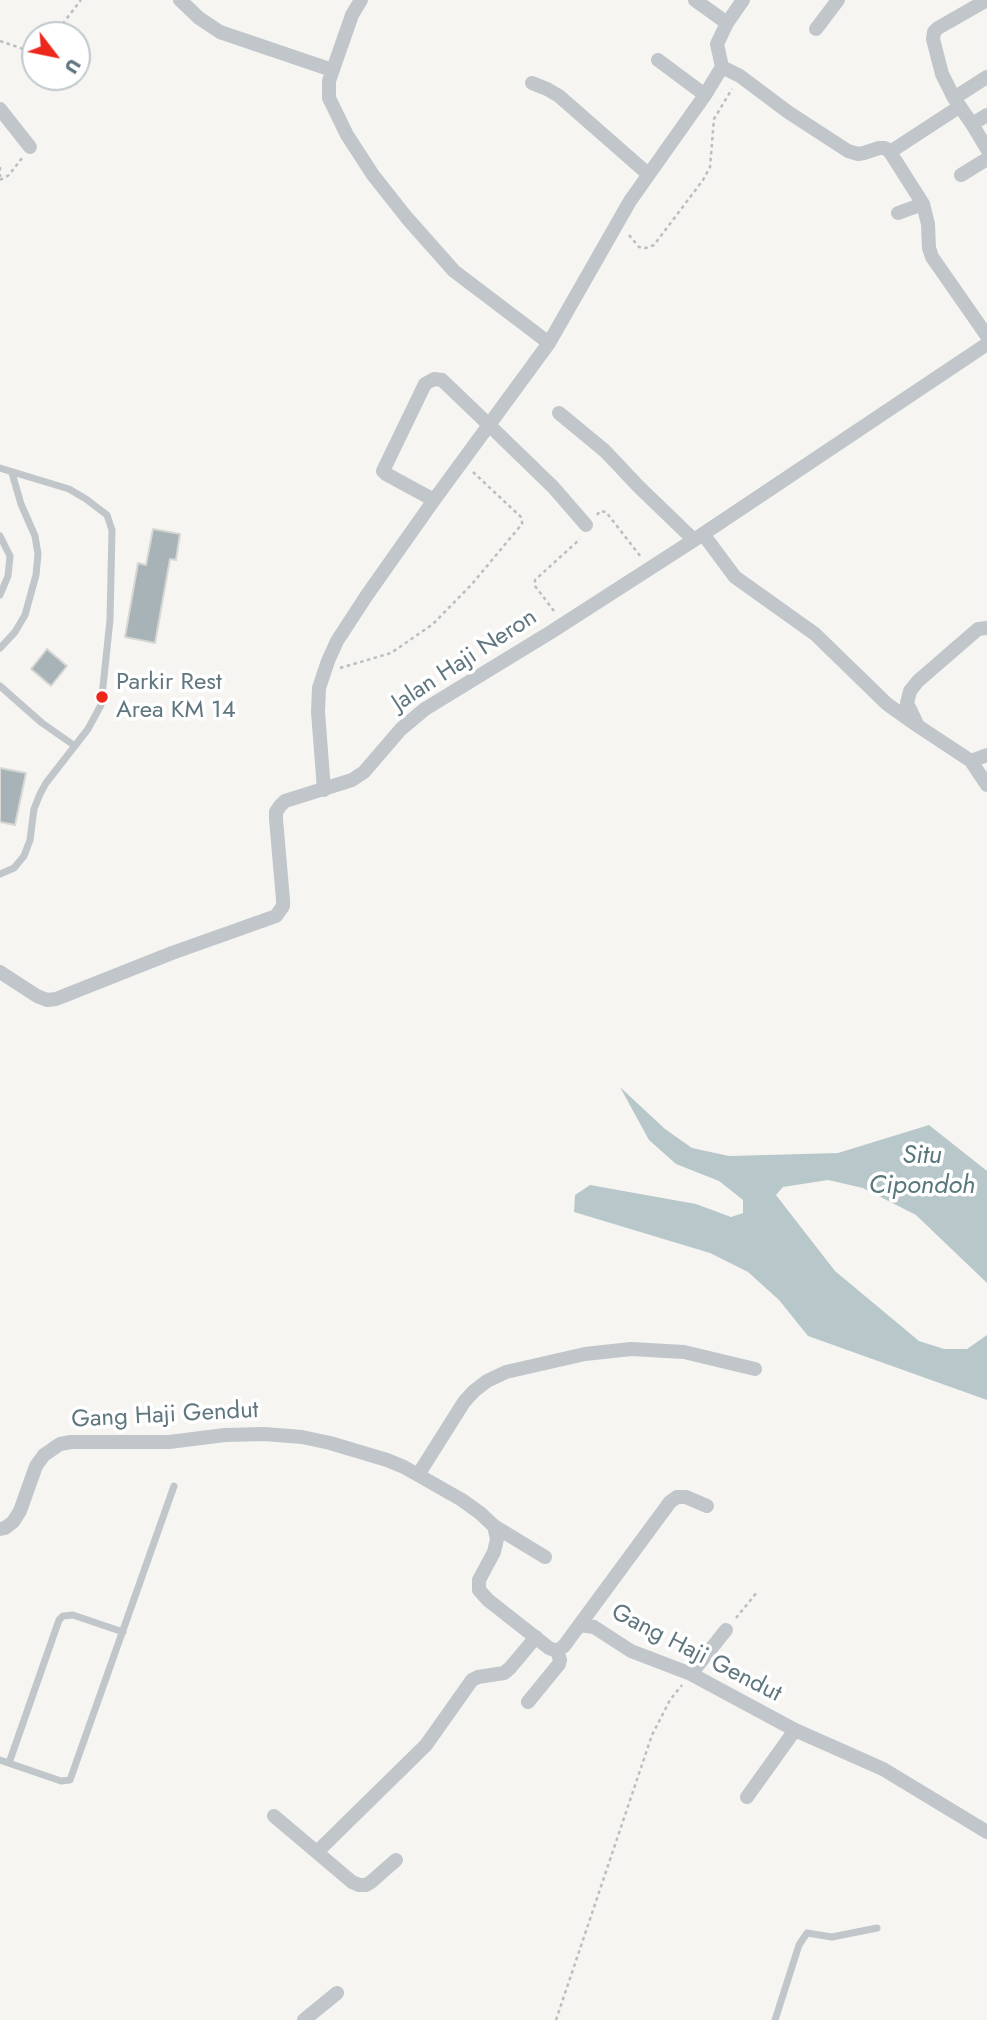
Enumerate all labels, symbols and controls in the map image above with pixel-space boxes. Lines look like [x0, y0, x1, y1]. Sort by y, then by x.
north arrow [21, 21, 91, 91]
text: U [58, 54, 88, 79]
street label: Jalan Haji Neron [387, 603, 543, 719]
place label: Parkir Rest Area KM 14 [116, 669, 236, 725]
marker: Parkir Rest Area KM 14 [94, 689, 110, 705]
water label: Situ Cipondoh [869, 1141, 975, 1202]
street label: Gang Haji Gendut [71, 1397, 259, 1435]
street label: Gang Haji Gendut [606, 1599, 786, 1709]

